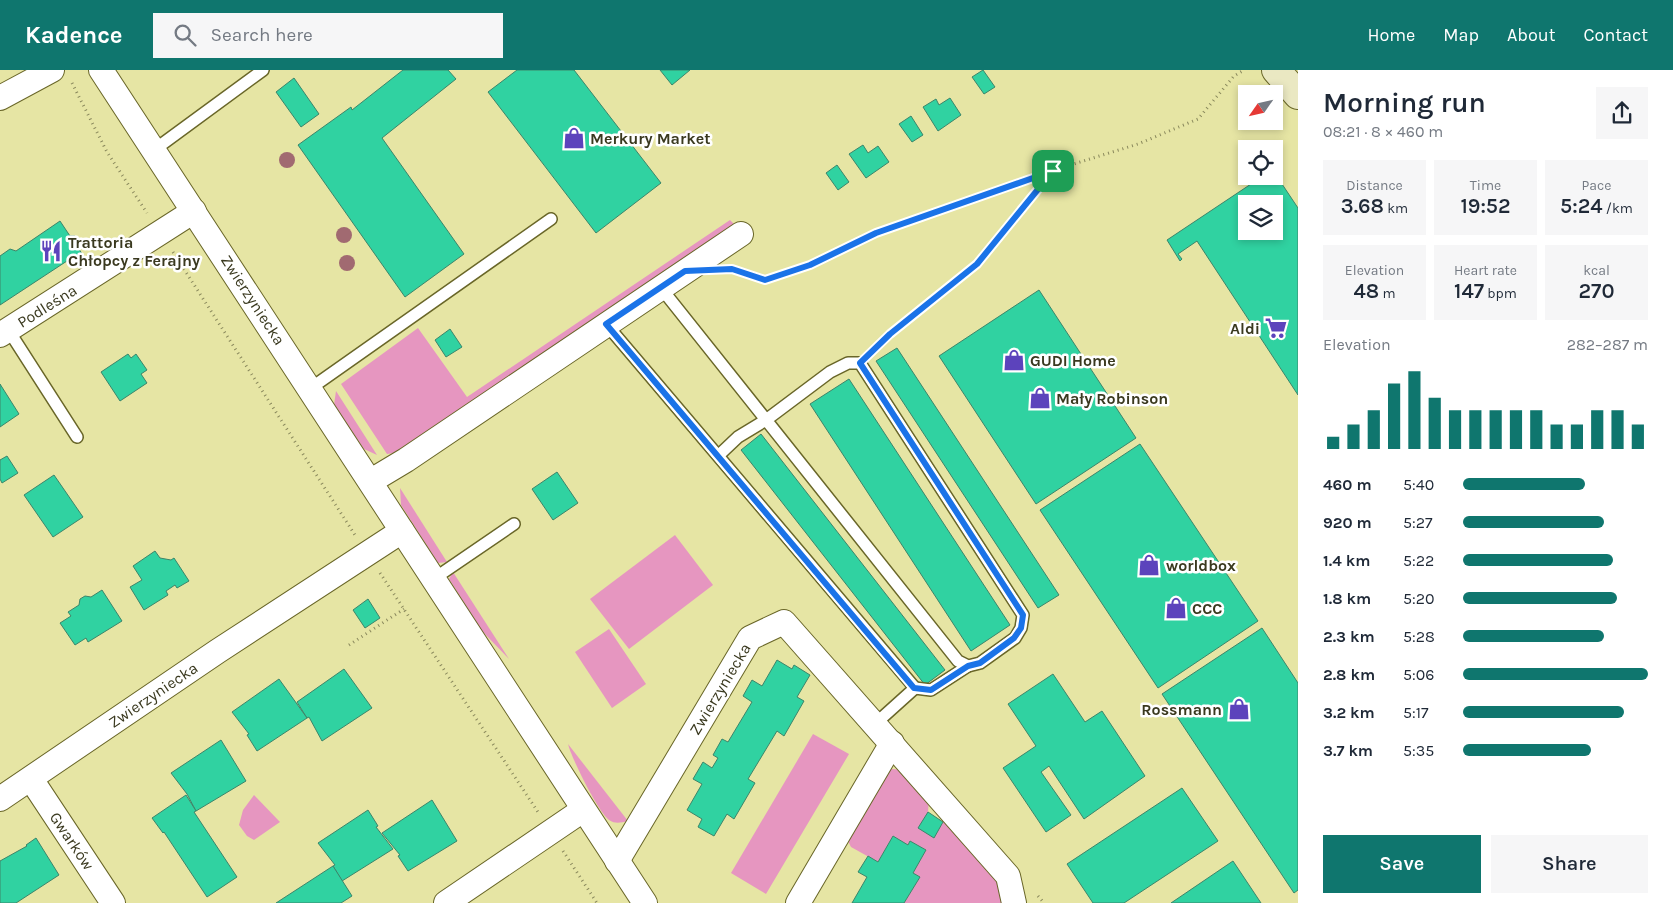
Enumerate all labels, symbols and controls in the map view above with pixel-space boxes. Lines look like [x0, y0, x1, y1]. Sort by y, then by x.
search box [153, 13, 503, 58]
text: Kadence [25, 21, 123, 49]
icon: search [171, 21, 199, 49]
text: Search here [211, 24, 313, 46]
text: Home [1367, 24, 1415, 46]
text: Map [1443, 24, 1479, 46]
text: About [1507, 24, 1556, 46]
text: Contact [1584, 24, 1648, 46]
north arrow [1238, 85, 1282, 130]
map controls [1238, 85, 1283, 240]
text: Morning run [1323, 86, 1486, 119]
button: share [1596, 87, 1648, 139]
text: 08:21 · 8 × 460 m [1323, 122, 1443, 141]
shop icon: Merkury Market [561, 125, 587, 151]
place label: Merkury Market [590, 129, 711, 148]
button: locate [1238, 140, 1283, 185]
pin [1032, 150, 1074, 192]
icon: arrive [1039, 157, 1067, 185]
text: Distance [1346, 177, 1403, 194]
text: Time [1470, 177, 1501, 194]
text: Pace [1582, 177, 1611, 194]
text: 3.68 [1341, 194, 1384, 218]
text: 19:52 [1460, 194, 1511, 218]
text: 5:24 [1560, 194, 1603, 218]
button: layers [1238, 195, 1283, 240]
text: km [1384, 200, 1408, 217]
text: /km [1603, 200, 1633, 217]
place label: Trattoria Chłopcy z Ferajny [68, 233, 200, 270]
restaurant icon: Trattoria Chłopcy z Ferajny [38, 238, 64, 264]
street label: Zwierzyniecka [217, 251, 289, 349]
text: Elevation [1345, 262, 1404, 279]
text: Heart rate [1454, 262, 1517, 279]
text: kcal [1583, 262, 1610, 279]
text: 48 [1353, 279, 1379, 303]
text: 147 [1454, 279, 1484, 303]
text: 270 [1579, 279, 1614, 303]
street label: Podleśna [14, 280, 80, 332]
text: m [1379, 285, 1396, 302]
text: bpm [1484, 285, 1517, 302]
supermarket icon: Aldi [1263, 315, 1289, 341]
place label: Aldi [1230, 319, 1260, 338]
text: Elevation [1323, 335, 1391, 354]
text: 282–287 m [1567, 335, 1648, 354]
shop icon: GUDI Home [1001, 347, 1027, 373]
place label: GUDI Home [1030, 351, 1116, 370]
shop icon: Mały Robinson [1027, 385, 1053, 411]
place label: Mały Robinson [1056, 389, 1168, 408]
text: 460 m [1323, 475, 1372, 494]
text: 5:40 [1403, 475, 1434, 494]
text: 920 m [1323, 513, 1372, 532]
text: 5:27 [1403, 513, 1433, 532]
text: 1.4 km [1323, 551, 1370, 570]
text: 5:22 [1403, 551, 1434, 570]
shop icon: worldbox [1136, 552, 1162, 578]
place label: worldbox [1166, 556, 1236, 575]
text: 1.8 km [1323, 589, 1371, 608]
text: 5:20 [1403, 589, 1435, 608]
shop icon: CCC [1163, 595, 1189, 621]
place label: CCC [1192, 599, 1222, 618]
text: 2.3 km [1323, 627, 1375, 646]
text: 5:28 [1403, 627, 1435, 646]
street label: Zwierzyniecka [685, 640, 755, 738]
street label: Zwierzyniecka [105, 658, 201, 732]
text: 2.8 km [1323, 665, 1375, 684]
text: 5:06 [1403, 665, 1434, 684]
shop icon: Rossmann [1226, 696, 1252, 722]
place label: Rossmann [1141, 700, 1222, 719]
text: 3.2 km [1323, 703, 1375, 722]
text: 5:17 [1403, 703, 1429, 722]
text: 3.7 km [1323, 741, 1373, 760]
text: 5:35 [1403, 741, 1434, 760]
street label: Gwarków [46, 808, 99, 874]
button: Save [1323, 835, 1481, 893]
button: Share [1491, 835, 1648, 893]

